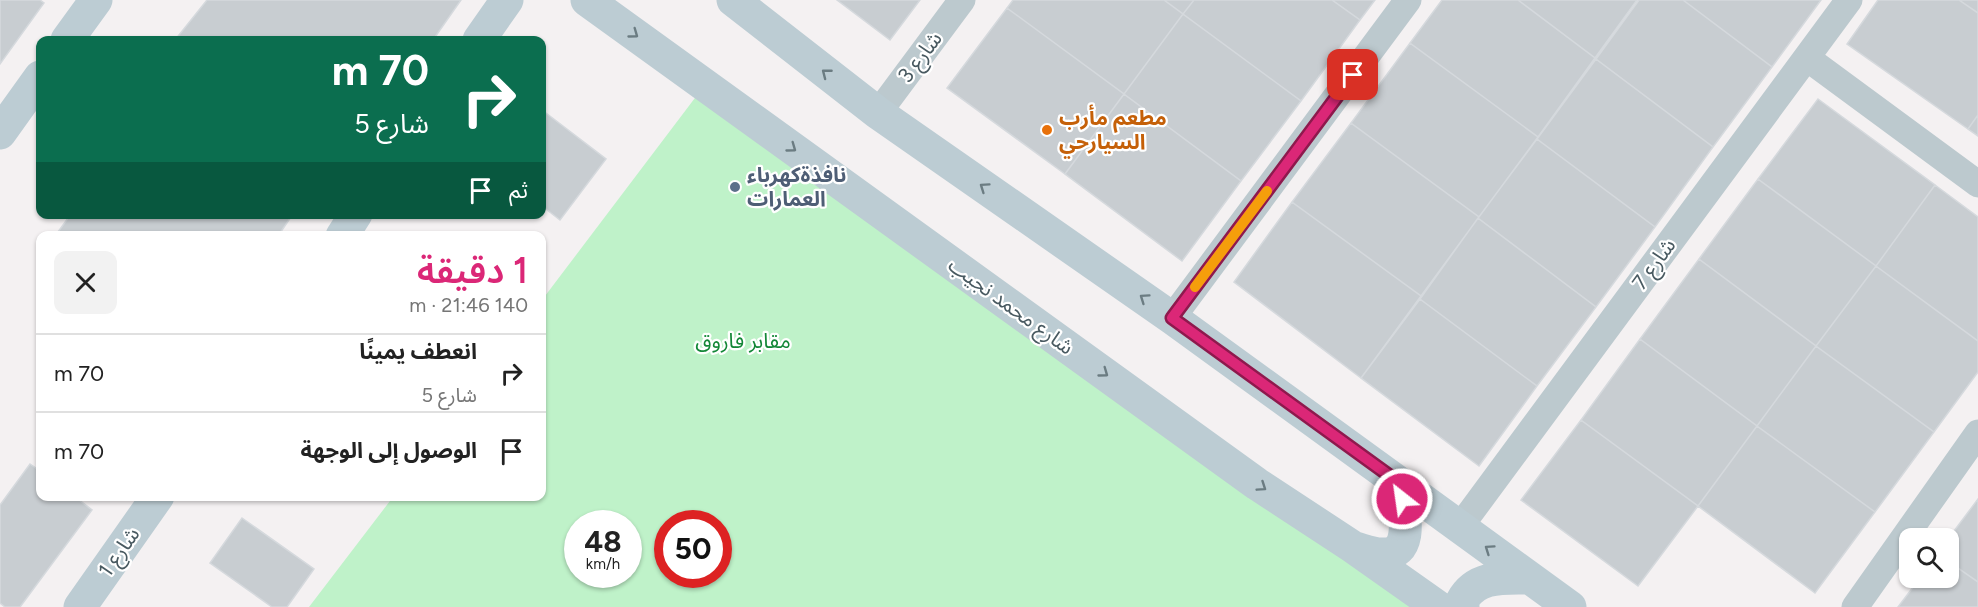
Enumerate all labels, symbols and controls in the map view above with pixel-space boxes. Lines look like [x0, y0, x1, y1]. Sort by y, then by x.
street label: شارع 3 [892, 26, 949, 89]
one-way arrow [628, 27, 639, 38]
text: 70 m [332, 45, 429, 96]
pin [1327, 49, 1378, 100]
icon: arrive [1336, 58, 1369, 91]
icon: right [450, 60, 528, 138]
one-way arrow [822, 69, 833, 80]
place label: مطعم مأرب السيارحي [1059, 104, 1167, 159]
text: شارع 5 [354, 107, 429, 140]
marker: مطعم مأرب السيارحي [1040, 123, 1054, 137]
one-way arrow [786, 141, 797, 152]
place label: نافذةكهرباء العمارات [747, 162, 846, 211]
icon: arrive [464, 174, 497, 207]
text: ثم [509, 177, 528, 204]
marker: نافذةكهرباء العمارات [728, 180, 742, 194]
one-way arrow [980, 183, 991, 194]
street label: شارع 7 [1627, 233, 1683, 296]
text: 1 دقيقة [417, 249, 528, 292]
button: close [54, 251, 117, 314]
street label: شارع محمد نجيب [942, 252, 1079, 362]
text: 140 m · 21:46 [409, 293, 528, 317]
one-way arrow [1140, 294, 1151, 305]
park label: مقابر فاروق [695, 328, 791, 353]
text: انعطف يمينًا [359, 338, 477, 365]
icon: right [495, 357, 528, 390]
text: 70 m [54, 360, 104, 387]
one-way arrow [1097, 366, 1108, 377]
text: شارع 5 [422, 383, 477, 407]
icon: arrive [495, 435, 528, 468]
text: الوصول إلى الوجهة [300, 437, 477, 464]
text: 70 m [54, 438, 104, 465]
position arrow [1370, 467, 1434, 531]
one-way arrow [1255, 480, 1266, 491]
speed limit sign: 50 [654, 510, 732, 588]
street label: شارع 1 [93, 522, 147, 583]
text: 48 [584, 523, 622, 560]
map controls [1899, 528, 1959, 588]
button: search [1899, 528, 1959, 588]
one-way arrow [1484, 545, 1495, 556]
text: km/h [586, 555, 620, 573]

